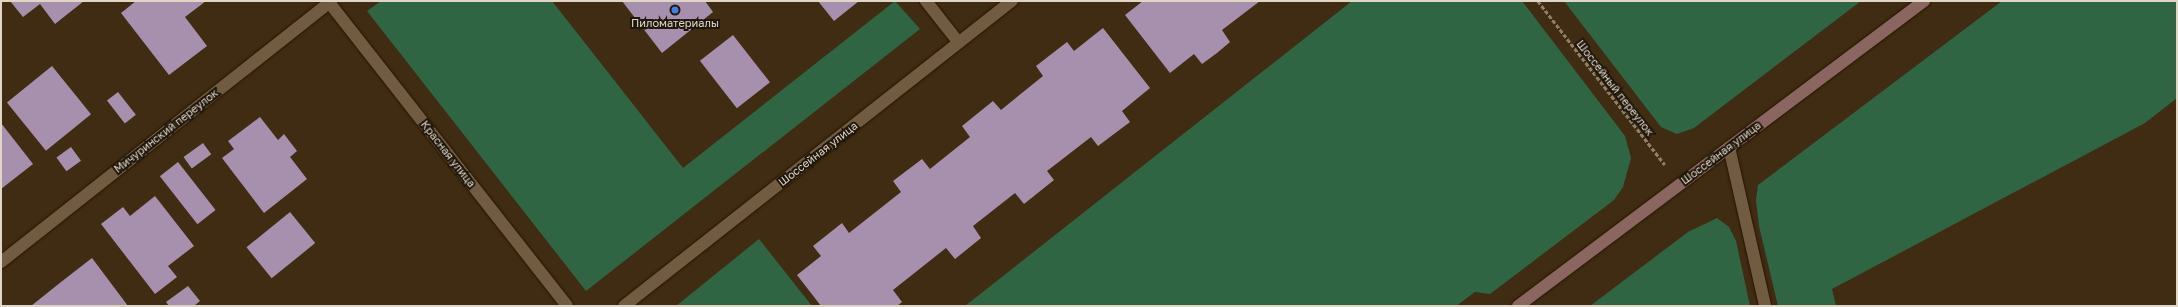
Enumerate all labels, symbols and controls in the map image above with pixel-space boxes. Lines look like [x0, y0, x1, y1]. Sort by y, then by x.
marker: Пиломатериалы [670, 5, 680, 15]
place label: Пиломатериалы [631, 16, 719, 30]
street label: Шоссейный переулок [1574, 38, 1656, 138]
street label: Мичуринский переулок [111, 86, 221, 176]
street label: Красная улица [418, 118, 478, 190]
street label: Шоссейная улица [776, 119, 860, 189]
street label: Шоссейная улица [1678, 119, 1764, 187]

